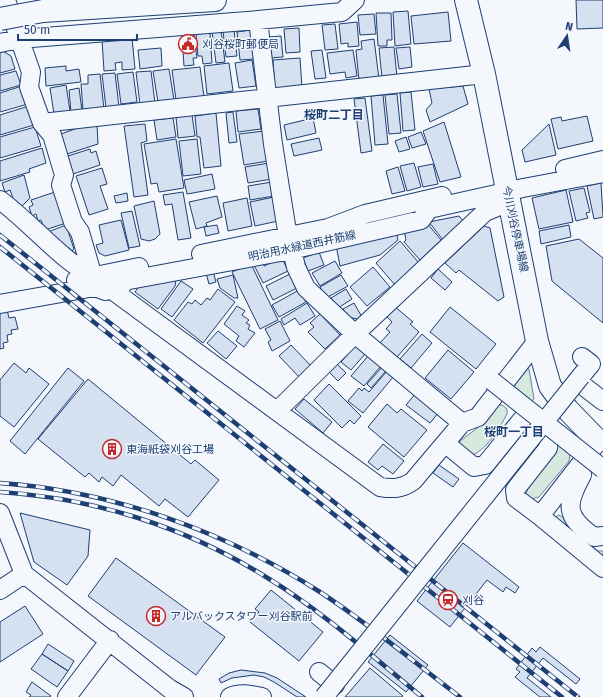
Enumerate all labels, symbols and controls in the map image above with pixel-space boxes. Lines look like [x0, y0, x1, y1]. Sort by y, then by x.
scale bar [18, 16, 137, 42]
north arrow [547, 16, 587, 56]
text: N [564, 20, 574, 34]
text: 50 m [24, 23, 50, 37]
public building icon: 刈谷桜町郵便局 [177, 33, 199, 55]
place label: 刈谷桜町郵便局 [202, 38, 279, 51]
district label: 桜町二丁目 [304, 108, 364, 122]
street label: 今川刈谷停車場線 [499, 185, 531, 273]
street label: 明治用水緑道西井筋線 [247, 228, 357, 264]
district label: 桜町一丁目 [484, 425, 544, 439]
building icon: 東海紙袋刈谷工場 [101, 438, 123, 460]
place label: 東海紙袋刈谷工場 [126, 443, 214, 456]
station icon: 刈谷 [437, 589, 459, 611]
place label: 刈谷 [462, 594, 484, 607]
building icon: アルバックスタワー刈谷駅前 [145, 605, 167, 627]
place label: アルバックスタワー刈谷駅前 [170, 610, 313, 623]

